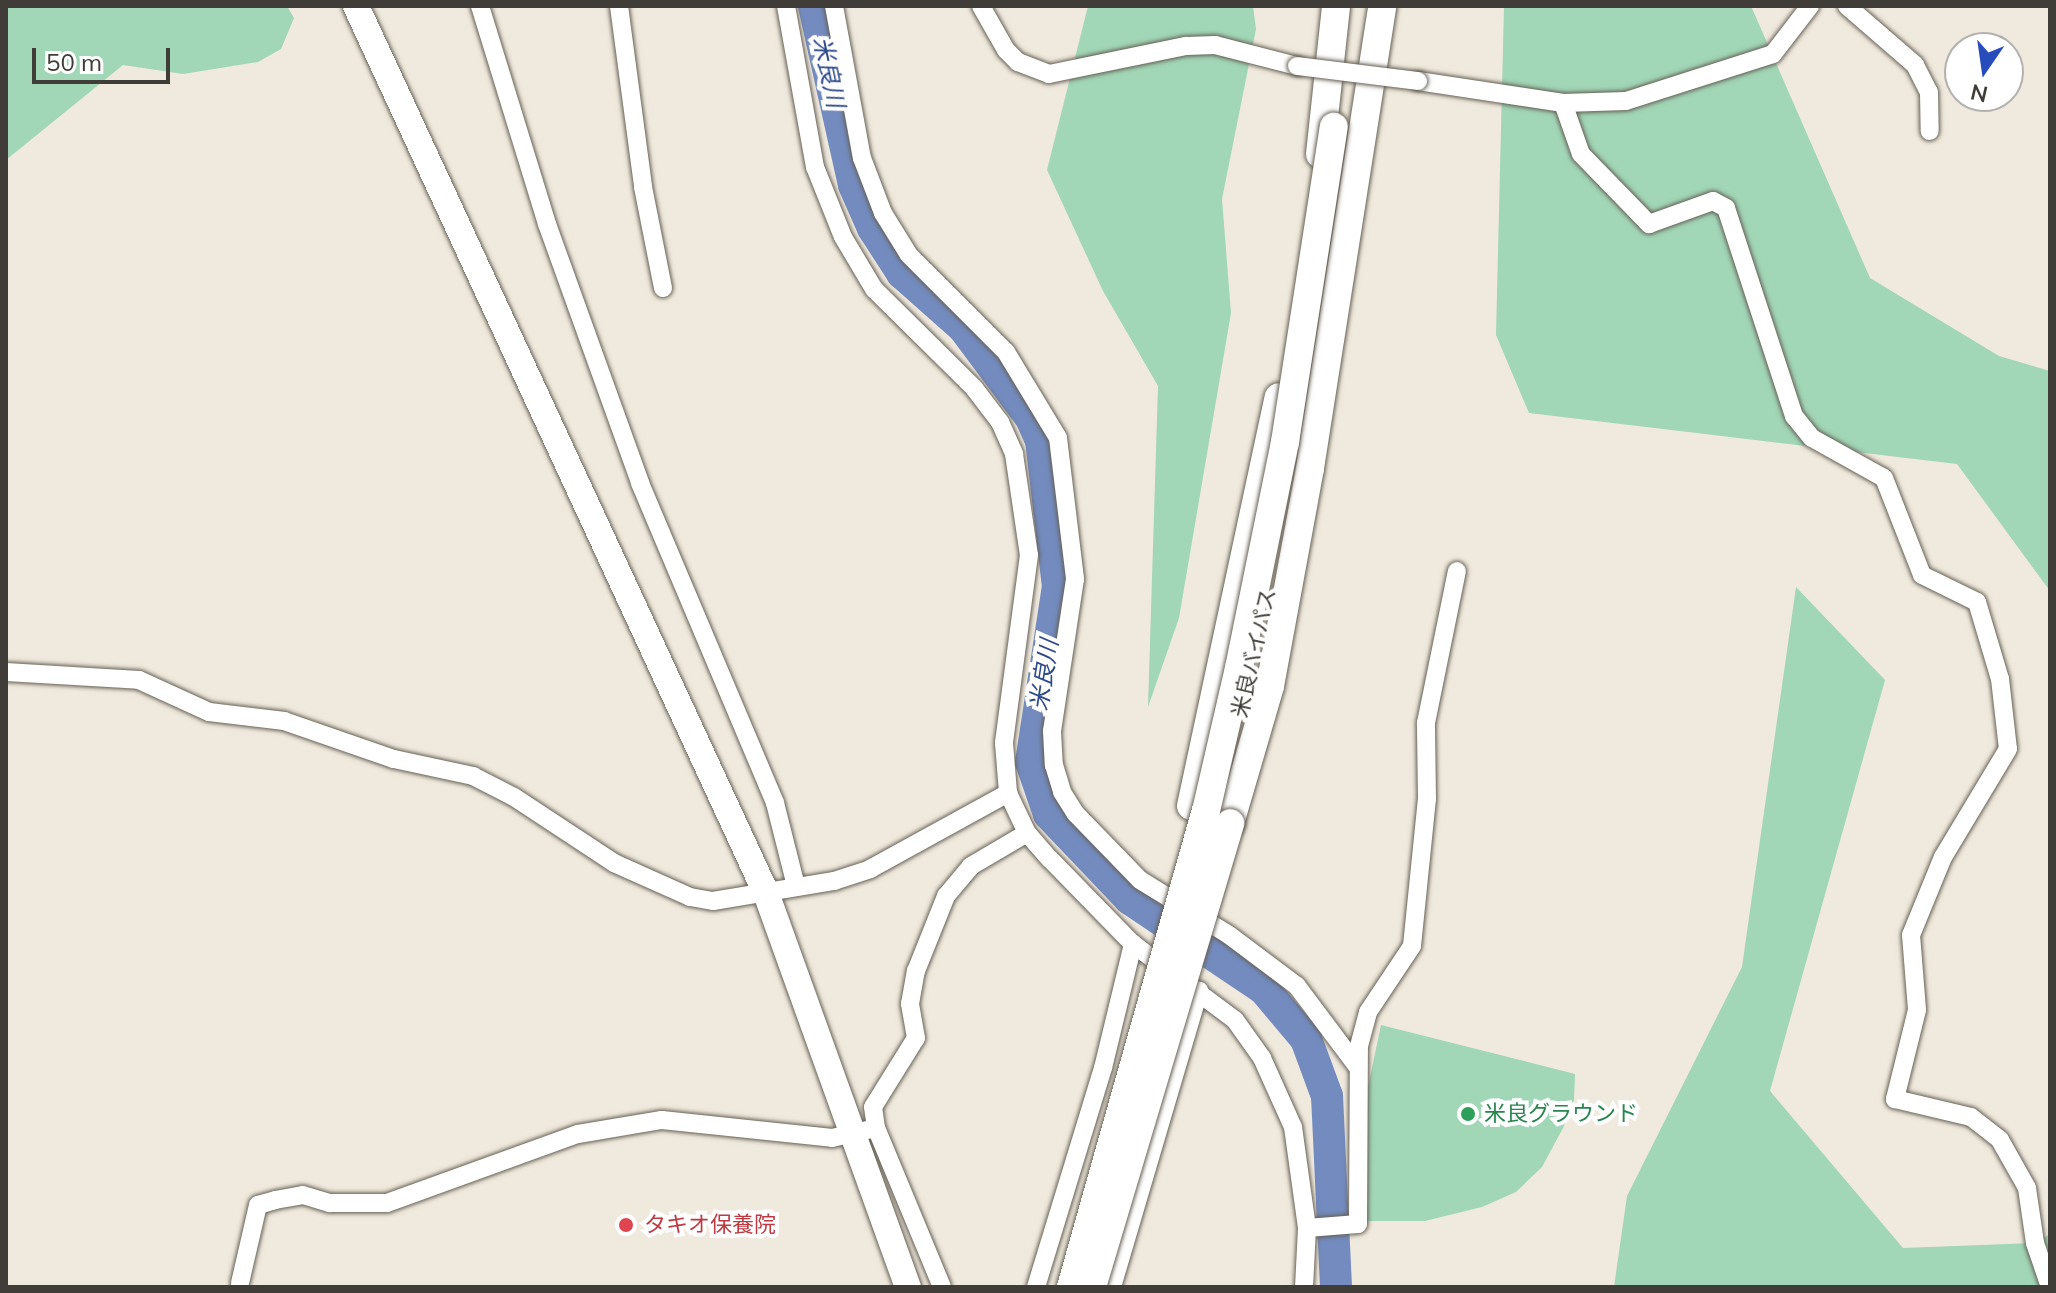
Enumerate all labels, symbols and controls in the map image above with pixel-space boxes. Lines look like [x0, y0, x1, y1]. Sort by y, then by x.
scale bar [36, 32, 174, 82]
north arrow [1944, 32, 2024, 112]
water label: 米良川 [807, 34, 851, 110]
text: 50 m [46, 47, 102, 77]
text: N [1968, 78, 1990, 109]
street label: 米良バイパス [1226, 586, 1282, 720]
water label: 米良川 [1024, 637, 1064, 713]
place label: 米良グラウンド [1484, 1101, 1638, 1127]
marker: 米良グラウンド [1459, 1105, 1477, 1123]
place label: タキオ保養院 [644, 1212, 776, 1238]
marker: タキオ保養院 [615, 1214, 637, 1236]

